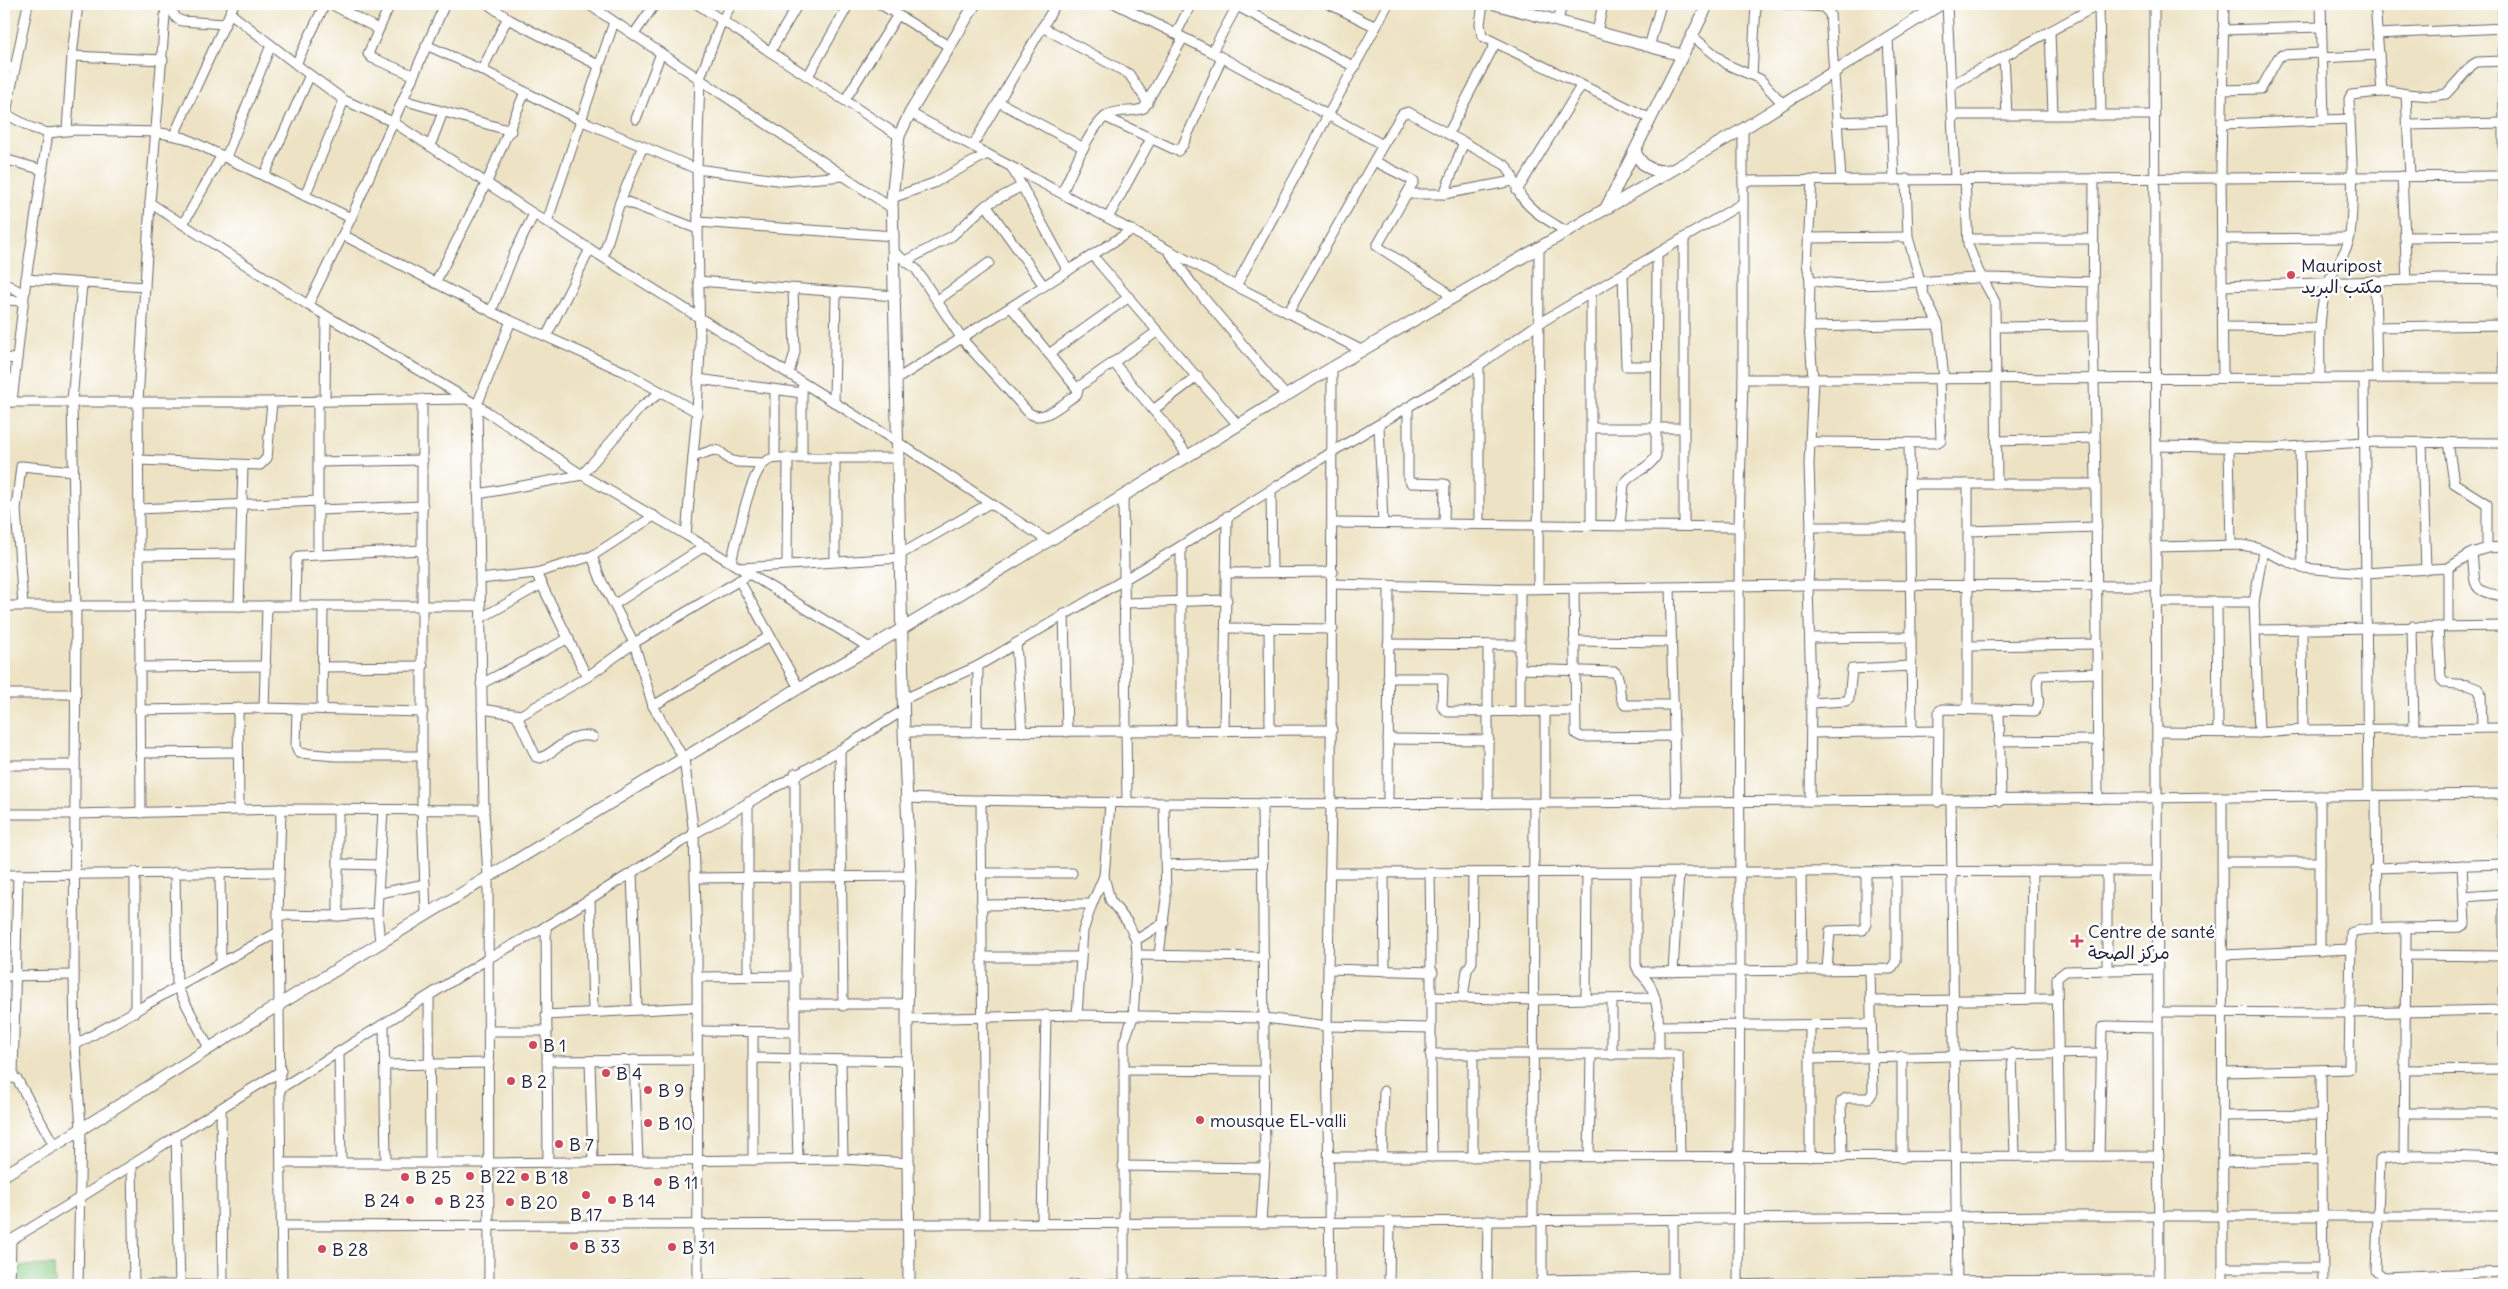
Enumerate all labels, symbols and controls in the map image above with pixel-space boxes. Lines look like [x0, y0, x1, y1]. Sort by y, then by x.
place label: Mauripost مكتب البريد [2301, 254, 2382, 298]
marker: Mauripost مكتب البريد [2285, 269, 2297, 281]
place label: Centre de santé مركز الصحة [2088, 920, 2215, 964]
marker: Centre de santé مركز الصحة [2070, 934, 2084, 948]
place label: B 1 [543, 1034, 566, 1057]
marker: B 1 [527, 1039, 539, 1051]
place label: B 4 [616, 1062, 642, 1085]
marker: B 4 [600, 1067, 612, 1079]
place label: B 2 [521, 1070, 547, 1093]
marker: B 2 [505, 1075, 517, 1087]
place label: B 9 [658, 1079, 684, 1102]
marker: B 9 [642, 1084, 654, 1096]
place label: mousque EL-valli [1210, 1109, 1346, 1132]
place label: B 10 [658, 1112, 693, 1135]
marker: mousque EL-valli [1194, 1114, 1206, 1126]
marker: B 10 [642, 1117, 654, 1129]
place label: B 7 [569, 1133, 594, 1156]
marker: B 7 [553, 1138, 565, 1150]
place label: B 22 [480, 1165, 516, 1188]
place label: B 25 [415, 1166, 451, 1189]
place label: B 18 [535, 1166, 569, 1189]
marker: B 22 [464, 1170, 476, 1182]
marker: B 25 [399, 1171, 411, 1183]
marker: B 18 [519, 1171, 531, 1183]
place label: B 11 [668, 1171, 698, 1194]
marker: B 11 [652, 1176, 664, 1188]
place label: B 24 [364, 1189, 400, 1212]
marker: B 17 [580, 1189, 592, 1201]
place label: B 14 [622, 1189, 656, 1212]
place label: B 23 [449, 1190, 485, 1213]
place label: B 20 [520, 1191, 558, 1214]
marker: B 24 [404, 1194, 416, 1206]
marker: B 14 [606, 1194, 618, 1206]
marker: B 23 [433, 1195, 445, 1207]
marker: B 20 [504, 1196, 516, 1208]
place label: B 17 [570, 1203, 602, 1226]
place label: B 33 [584, 1235, 621, 1258]
place label: B 31 [682, 1236, 715, 1259]
place label: B 28 [332, 1238, 368, 1261]
marker: B 33 [568, 1240, 580, 1252]
marker: B 31 [666, 1241, 678, 1253]
marker: B 28 [316, 1243, 328, 1255]

